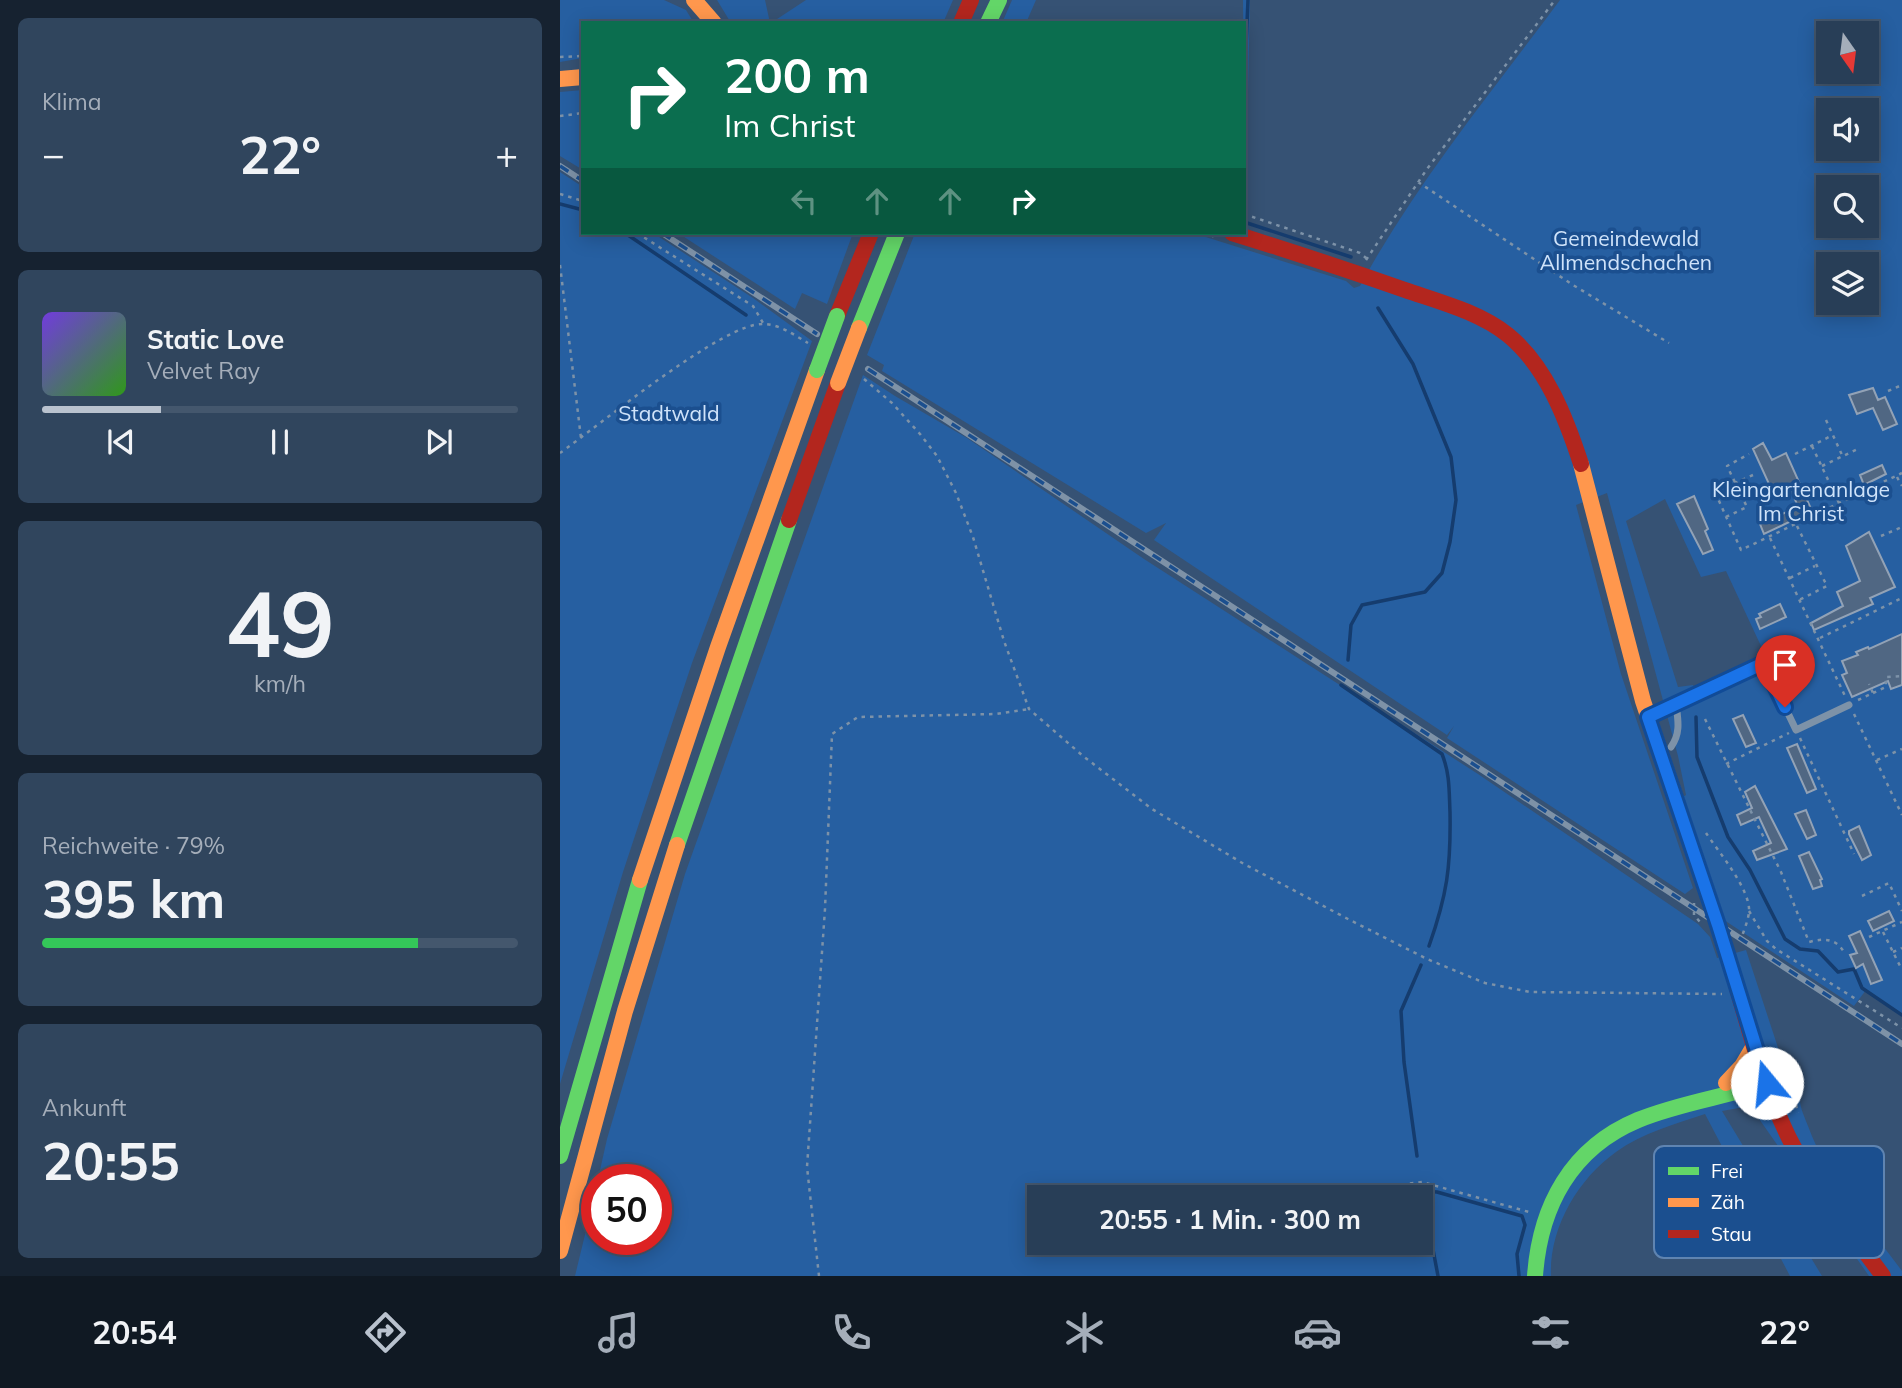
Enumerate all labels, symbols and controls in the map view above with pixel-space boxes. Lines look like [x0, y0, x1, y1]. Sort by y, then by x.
north arrow [1816, 21, 1880, 84]
map controls [1816, 21, 1879, 315]
text: 200 m [724, 44, 870, 105]
icon: right [609, 49, 700, 140]
text: Klima [42, 87, 102, 116]
button: sound [1816, 98, 1879, 161]
text: Im Christ [724, 105, 856, 145]
text: 22° [239, 122, 321, 187]
text: − [42, 130, 65, 178]
text: + [495, 130, 518, 178]
button: search [1816, 175, 1879, 238]
icon: left [785, 182, 823, 220]
icon: ahead [858, 182, 896, 220]
icon: ahead [931, 182, 969, 220]
icon: right [1004, 182, 1042, 220]
park label: Gemeindewald Allmendschachen [1540, 225, 1712, 275]
button: layers [1816, 252, 1879, 315]
text: Static Love [147, 323, 284, 356]
text: Velvet Ray [147, 356, 260, 385]
park label: Stadtwald [618, 400, 720, 426]
icon: previous [102, 423, 140, 461]
icon: pause [261, 423, 299, 461]
icon: next [420, 423, 458, 461]
park label: Kleingartenanlage Im Christ [1712, 476, 1890, 526]
text: 49 [225, 566, 335, 680]
pin [1755, 635, 1815, 707]
icon: arrive [1766, 646, 1804, 684]
text: km/h [254, 669, 306, 698]
text: Reichweite · 79% [42, 831, 225, 860]
text: 395 km [42, 866, 225, 931]
position arrow [1730, 1046, 1804, 1120]
text: Ankunft [42, 1093, 126, 1122]
text: 20:55 [42, 1128, 180, 1193]
legend [1654, 1146, 1884, 1258]
text: Frei [1711, 1159, 1743, 1183]
speed limit sign: 50 [581, 1164, 672, 1255]
text: Zäh [1711, 1190, 1745, 1214]
text: 20:55 · 1 Min. · 300 m [1099, 1203, 1361, 1236]
text: Stau [1711, 1222, 1752, 1246]
icon: directions [361, 1308, 410, 1357]
icon: music [594, 1308, 643, 1357]
icon: phone [827, 1308, 876, 1357]
icon: climate [1060, 1308, 1109, 1357]
icon: car [1293, 1308, 1342, 1357]
icon: filters [1526, 1308, 1575, 1357]
text: 20:54 [92, 1312, 177, 1352]
text: 22° [1759, 1312, 1810, 1352]

